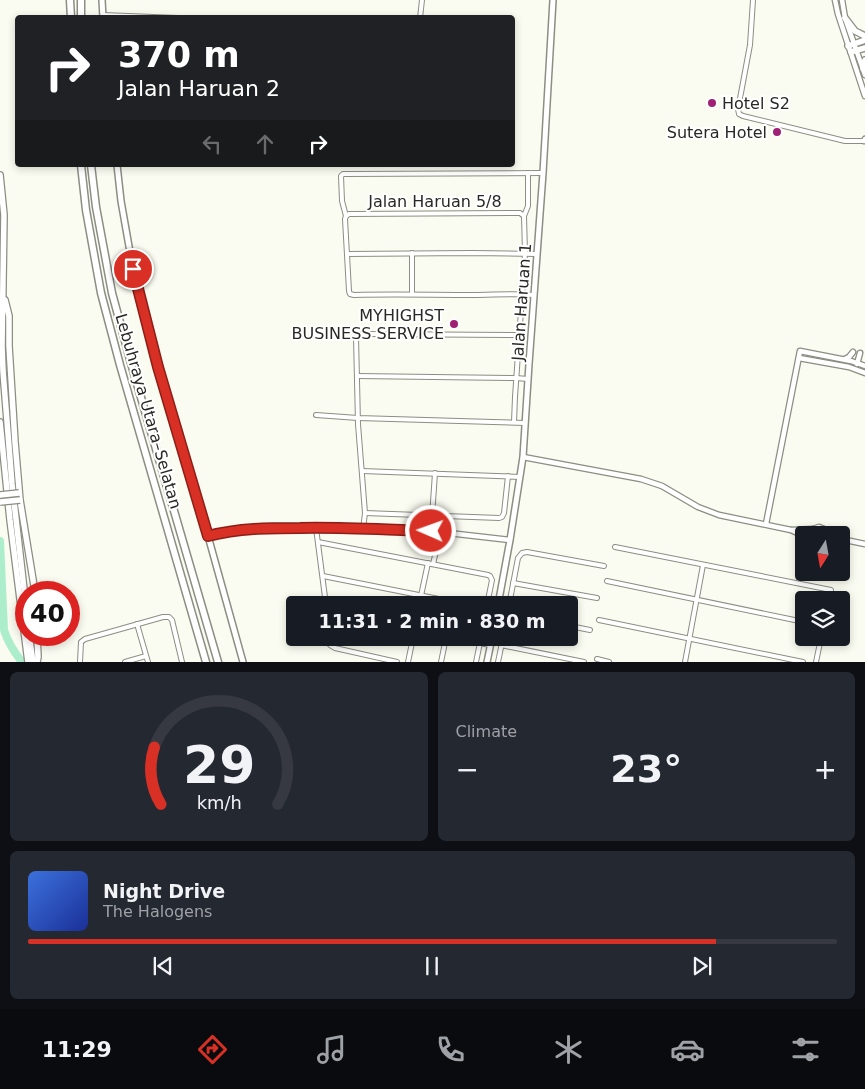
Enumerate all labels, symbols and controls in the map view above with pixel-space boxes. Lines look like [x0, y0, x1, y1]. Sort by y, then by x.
icon: right [35, 35, 100, 100]
text: 370 m [118, 35, 240, 75]
text: Jalan Haruan 2 [118, 76, 280, 101]
place label: Hotel S2 [722, 94, 790, 113]
marker: Hotel S2 [706, 97, 718, 109]
place label: Sutera Hotel [667, 123, 767, 142]
marker: Sutera Hotel [771, 126, 783, 138]
icon: left [198, 130, 226, 158]
icon: ahead [251, 130, 279, 158]
icon: right [304, 130, 332, 158]
street label: Jalan Haruan 5/8 [367, 192, 502, 211]
street label: Jalan Haruan 1 [508, 243, 535, 362]
pin [112, 248, 154, 290]
icon: arrive [119, 255, 147, 283]
place label: MYHIGHST BUSINESS SERVICE [292, 306, 444, 343]
street label: Lebuhraya Utara–Selatan [112, 311, 186, 511]
marker: MYHIGHST BUSINESS SERVICE [448, 318, 460, 330]
position arrow [404, 504, 456, 556]
north arrow [795, 526, 850, 581]
map controls [795, 526, 850, 646]
speed limit sign: 40 [15, 581, 80, 646]
button: layers [795, 591, 850, 646]
text: 11:31 · 2 min · 830 m [318, 610, 546, 632]
text: Climate [456, 722, 517, 741]
text: 29 [183, 735, 255, 795]
text: 23° [610, 747, 682, 791]
text: − [456, 753, 479, 786]
text: + [814, 753, 837, 786]
text: km/h [196, 792, 241, 813]
text: Night Drive [103, 880, 225, 902]
text: The Halogens [103, 902, 212, 921]
icon: previous [149, 952, 177, 980]
icon: pause [418, 952, 446, 980]
icon: next [688, 952, 716, 980]
icon: directions [195, 1032, 230, 1067]
icon: music [314, 1032, 349, 1067]
icon: phone [433, 1032, 468, 1067]
icon: climate [551, 1032, 586, 1067]
icon: car [670, 1032, 705, 1067]
icon: filters [788, 1032, 823, 1067]
text: 11:29 [42, 1037, 112, 1062]

